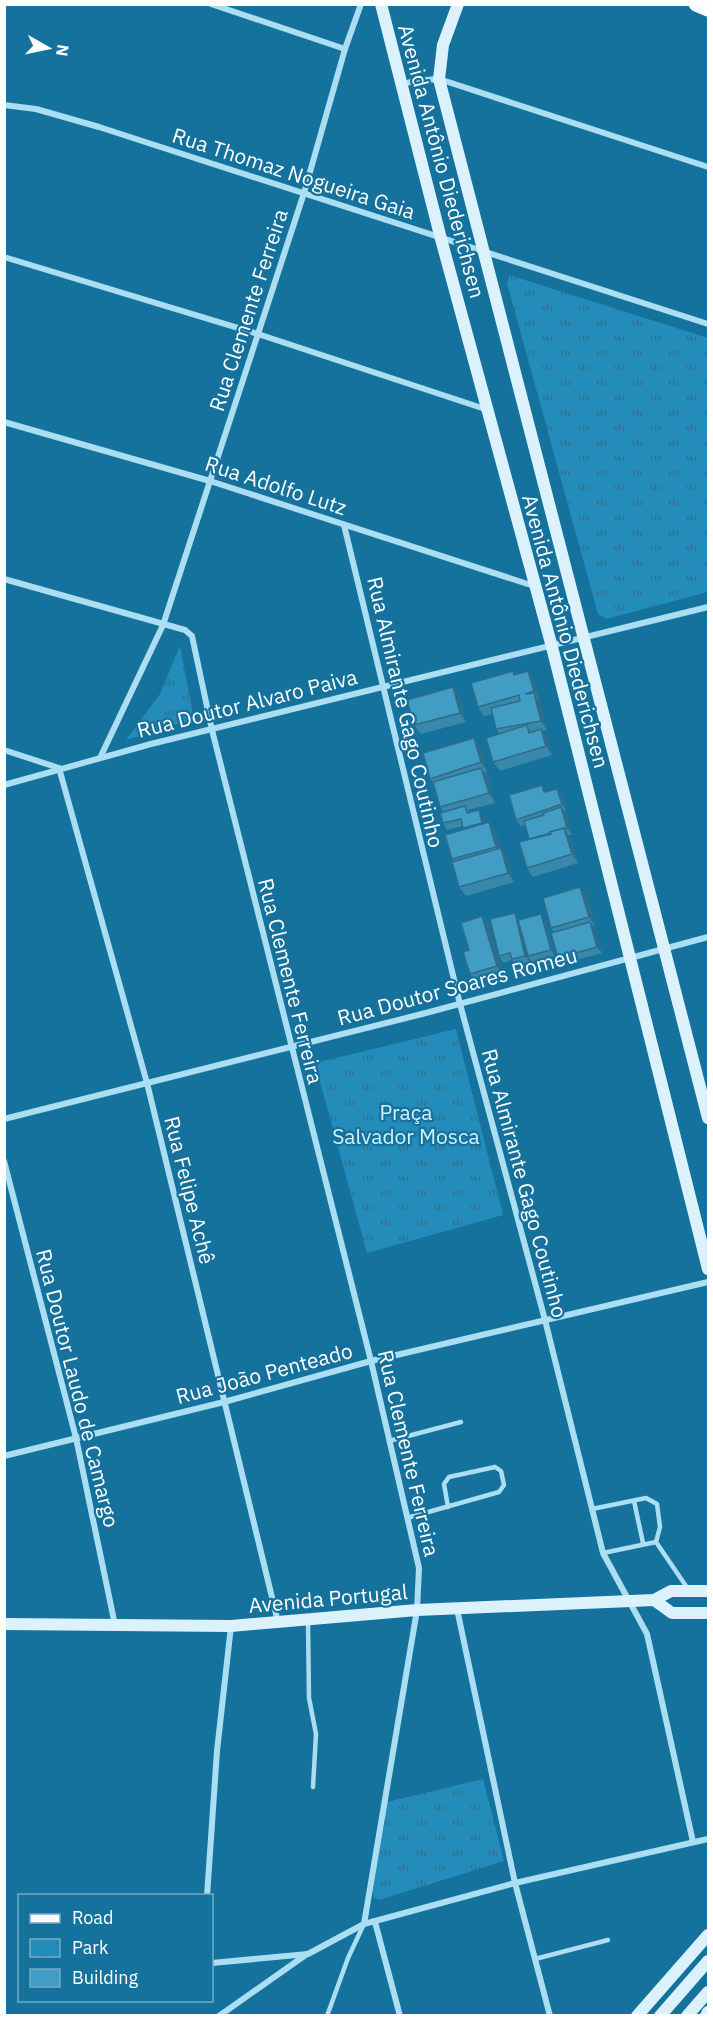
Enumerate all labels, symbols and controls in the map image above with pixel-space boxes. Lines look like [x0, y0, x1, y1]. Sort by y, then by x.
north arrow [18, 18, 78, 78]
street label: Avenida Antônio Diederichsen [392, 21, 492, 301]
text: N [52, 43, 74, 58]
street label: Rua Thomaz Nogueira Gaia [169, 120, 419, 226]
street label: Rua Clemente Ferreira [202, 205, 294, 415]
street label: Rua Adolfo Lutz [202, 449, 351, 521]
street label: Avenida Antônio Diederichsen [516, 491, 616, 771]
street label: Rua Almirante Gago Coutinho [361, 574, 451, 850]
street label: Rua Doutor Alvaro Paiva [134, 662, 360, 744]
street label: Rua Clemente Ferreira [252, 875, 330, 1087]
street label: Rua Doutor Soares Romeu [334, 940, 580, 1032]
street label: Rua Almirante Gago Coutinho [476, 1045, 574, 1321]
park label: Praça Salvador Mosca [332, 1098, 480, 1150]
street label: Rua Felipe Achê [158, 1113, 222, 1267]
street label: Rua Doutor Laudo de Camargo [30, 1246, 126, 1530]
street label: Rua João Penteado [173, 1336, 355, 1410]
street label: Rua Clemente Ferreira [372, 1347, 446, 1559]
street label: Avenida Portugal [247, 1577, 409, 1619]
legend [18, 1894, 213, 2002]
text: Road [72, 1906, 113, 1929]
text: Park [72, 1936, 109, 1959]
text: Building [72, 1966, 139, 1989]

